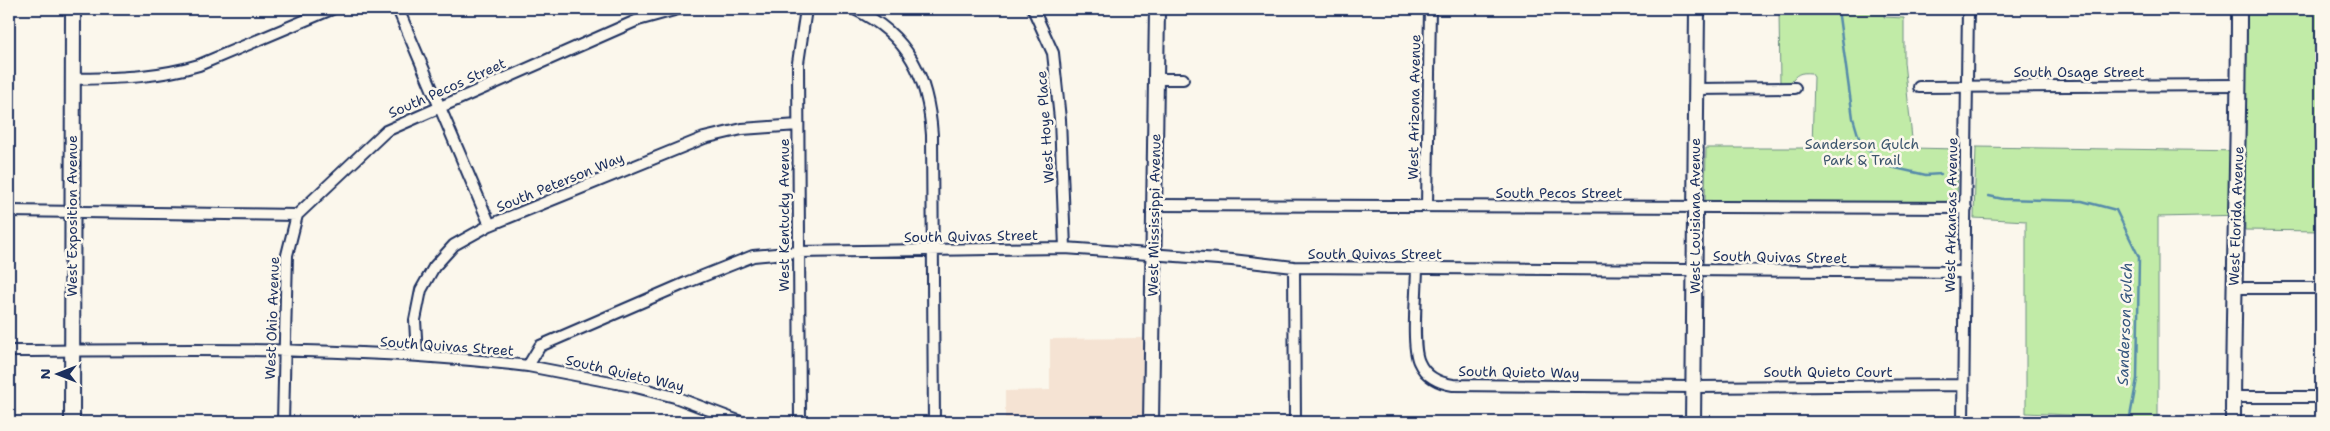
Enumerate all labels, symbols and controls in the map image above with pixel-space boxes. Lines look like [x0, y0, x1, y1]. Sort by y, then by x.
street label: West Arizona Avenue [1404, 34, 1424, 180]
street label: South Pecos Street [385, 54, 509, 122]
street label: South Osage Street [2013, 63, 2145, 81]
street label: West Hoye Place [1032, 70, 1058, 184]
street label: West Mississippi Avenue [1144, 133, 1164, 297]
street label: West Exposition Avenue [63, 135, 81, 297]
park label: Sanderson Gulch Park & Trail [1805, 135, 1919, 169]
street label: West Arkansas Avenue [1941, 137, 1961, 293]
street label: West Kentucky Avenue [775, 138, 793, 292]
street label: West Louisiana Avenue [1686, 138, 1704, 294]
street label: West Florida Avenue [2225, 146, 2247, 286]
street label: South Peterson Way [494, 148, 626, 216]
street label: South Pecos Street [1496, 184, 1622, 202]
street label: South Quivas Street [904, 226, 1038, 246]
street label: South Quivas Street [1308, 245, 1442, 263]
street label: South Quivas Street [1713, 247, 1847, 267]
street label: West Ohio Avenue [261, 256, 283, 380]
water label: Sanderson Gulch [2113, 262, 2137, 386]
street label: South Quivas Street [379, 332, 515, 360]
north arrow [32, 348, 82, 398]
street label: South Quieto Way [564, 351, 686, 395]
street label: South Quieto Way [1458, 362, 1580, 382]
street label: South Quieto Court [1763, 363, 1893, 381]
text: N [36, 368, 54, 380]

